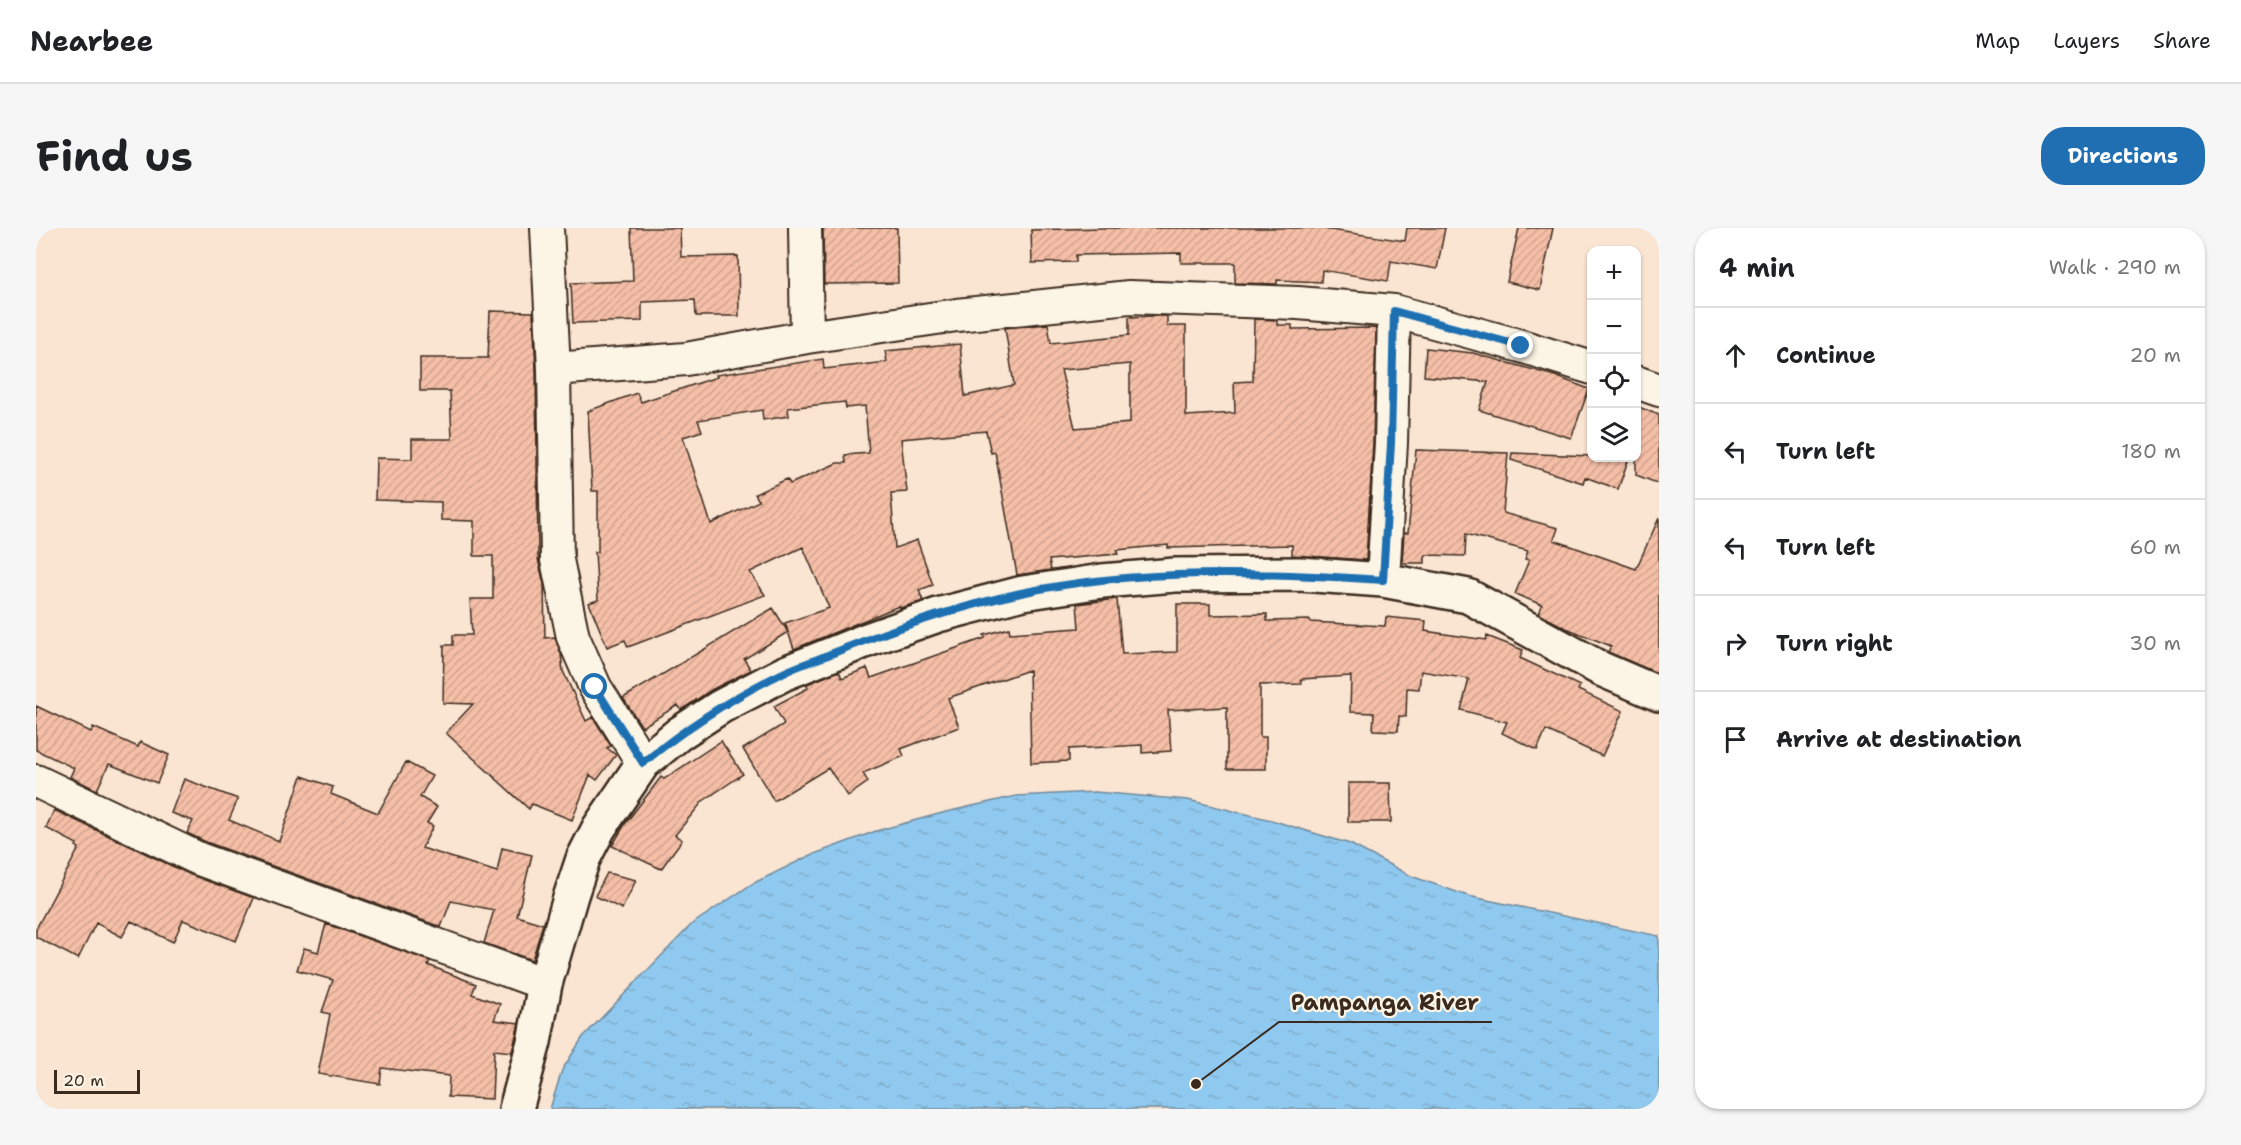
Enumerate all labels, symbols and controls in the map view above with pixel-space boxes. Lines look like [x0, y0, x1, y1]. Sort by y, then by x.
text: Nearbee [30, 22, 153, 60]
text: Map [1975, 27, 2020, 55]
text: Layers [2053, 27, 2120, 55]
text: Share [2153, 27, 2211, 55]
button: Directions [2041, 127, 2205, 185]
text: Find us [36, 128, 193, 184]
map controls [1587, 246, 1641, 462]
button: + [1587, 246, 1641, 300]
text: 4 min [1719, 250, 1795, 285]
text: Walk · 290 m [2049, 254, 2181, 280]
button: − [1587, 300, 1641, 354]
route end [1507, 332, 1533, 358]
icon: ahead [1719, 339, 1752, 372]
text: Continue [1776, 341, 1876, 370]
text: 20 m [2130, 342, 2181, 368]
button: locate [1587, 354, 1641, 408]
button: layers [1587, 408, 1641, 462]
icon: left [1719, 435, 1752, 468]
text: Turn left [1776, 437, 1875, 466]
text: 180 m [2121, 438, 2181, 464]
icon: left [1719, 531, 1752, 564]
text: Turn left [1776, 533, 1875, 562]
text: 60 m [2129, 534, 2181, 560]
icon: right [1719, 627, 1752, 660]
text: Turn right [1776, 629, 1893, 658]
text: 30 m [2129, 630, 2181, 656]
route start [581, 673, 607, 699]
icon: arrive [1719, 723, 1752, 756]
text: Arrive at destination [1776, 725, 2022, 754]
callout: Pampanga River [1279, 982, 1492, 1022]
text: Pampanga River [1291, 988, 1479, 1017]
scale bar [54, 1067, 140, 1094]
text: 20 m [63, 1070, 104, 1091]

